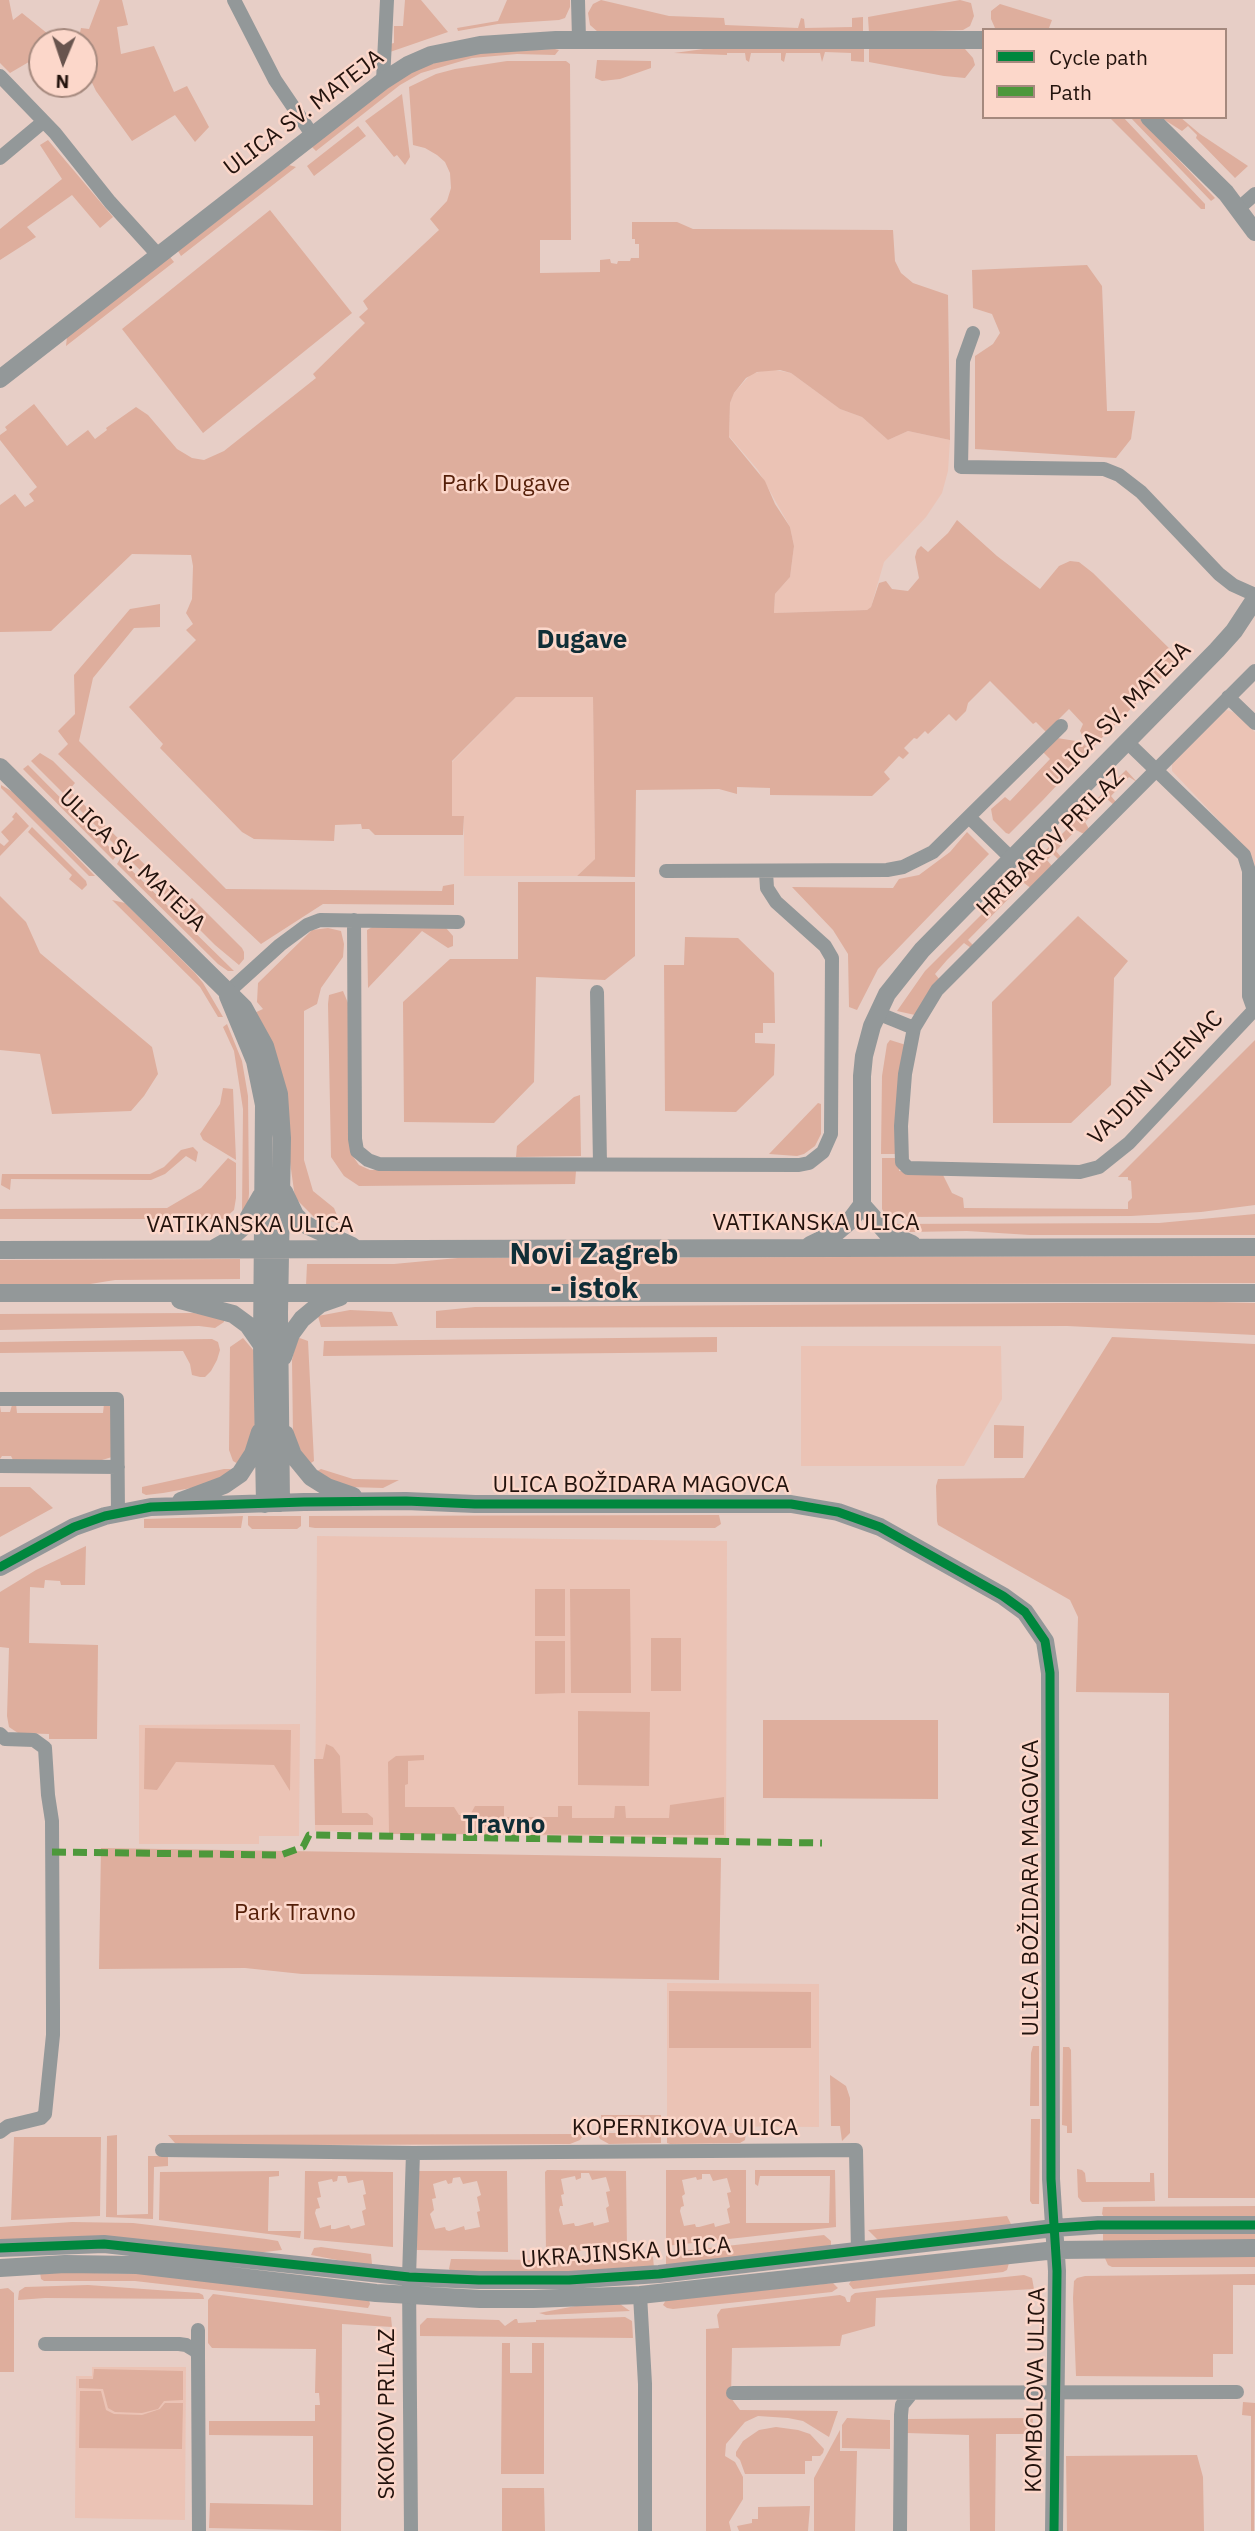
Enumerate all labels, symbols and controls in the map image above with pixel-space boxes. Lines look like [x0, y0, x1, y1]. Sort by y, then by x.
north arrow [28, 28, 98, 98]
legend [982, 28, 1227, 119]
text: Cycle path [1049, 43, 1148, 71]
street label: ULICA SV. MATEJA [219, 44, 389, 182]
text: N [55, 70, 70, 94]
text: Path [1049, 78, 1092, 106]
park label: Park Dugave [442, 470, 570, 498]
district label: Dugave [537, 624, 627, 656]
street label: ULICA SV. MATEJA [1041, 636, 1197, 792]
street label: HRIBAROV PRILAZ [971, 763, 1131, 923]
street label: ULICA SV. MATEJA [53, 784, 211, 938]
street label: VAJDIN VIJENAC [1083, 1005, 1229, 1151]
street label: VATIKANSKA ULICA [712, 1209, 920, 1237]
street label: VATIKANSKA ULICA [146, 1211, 354, 1239]
district label: Novi Zagreb - istok [509, 1237, 679, 1308]
street label: ULICA BOŽIDARA MAGOVCA [493, 1471, 789, 1499]
street label: ULICA BOŽIDARA MAGOVCA [1017, 1740, 1045, 2036]
district label: Travno [463, 1809, 545, 1841]
park label: Park Travno [234, 1899, 356, 1927]
street label: KOPERNIKOVA ULICA [572, 2114, 798, 2142]
street label: UKRAJINSKA ULICA [520, 2232, 732, 2274]
street label: KOMBOLOVA ULICA [1020, 2287, 1052, 2493]
street label: SKOKOV PRILAZ [373, 2328, 401, 2500]

